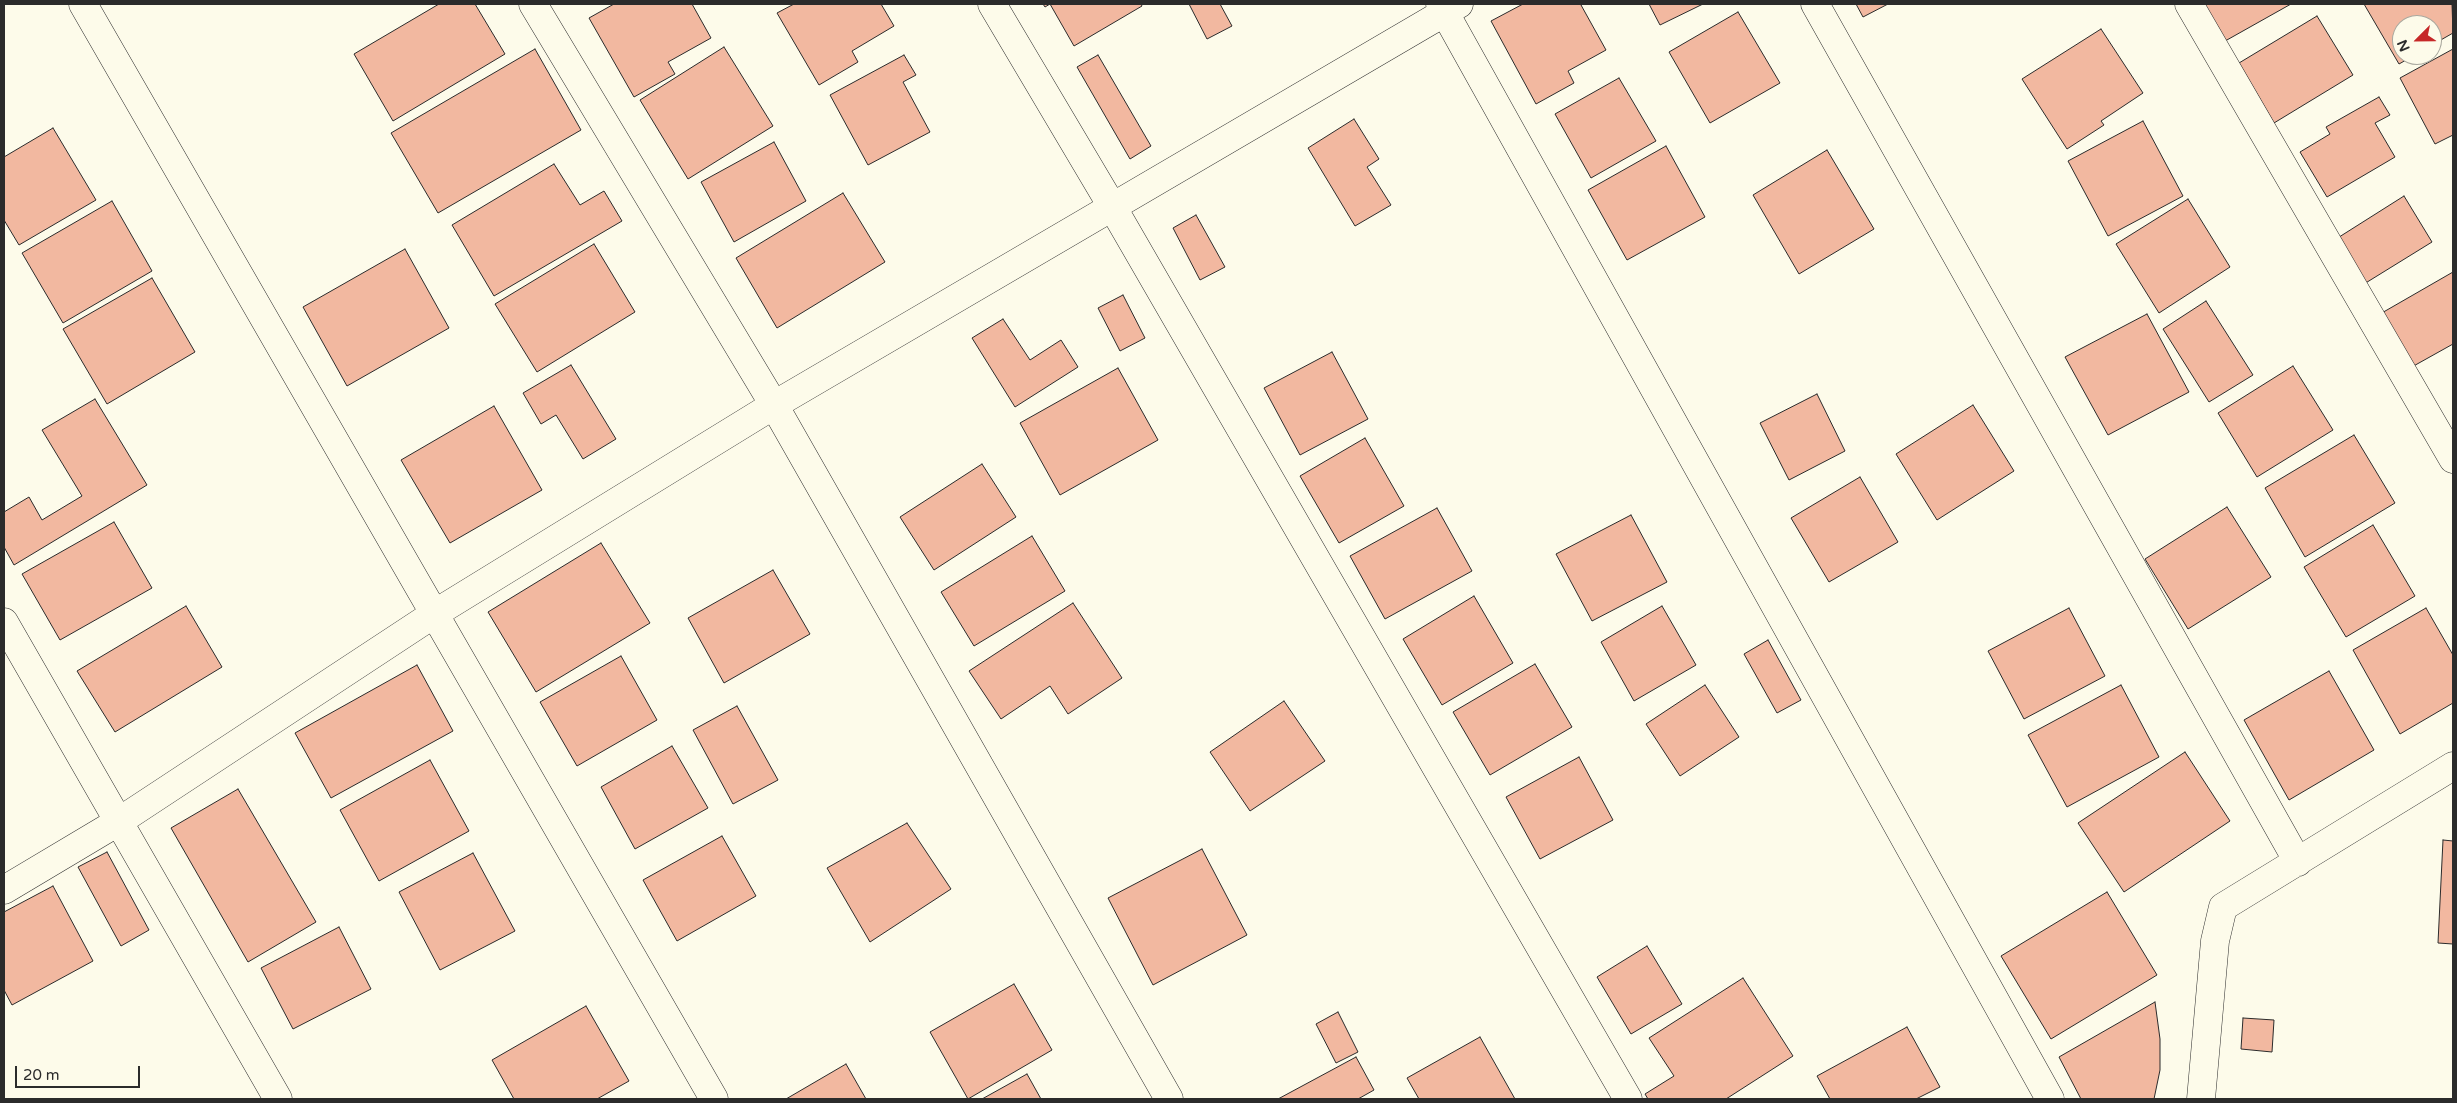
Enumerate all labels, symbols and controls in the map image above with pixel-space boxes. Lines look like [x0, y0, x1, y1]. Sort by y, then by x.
north arrow [2392, 15, 2442, 65]
text: N [2394, 37, 2414, 54]
scale bar [18, 1056, 142, 1088]
text: 20 m [23, 1066, 60, 1084]

